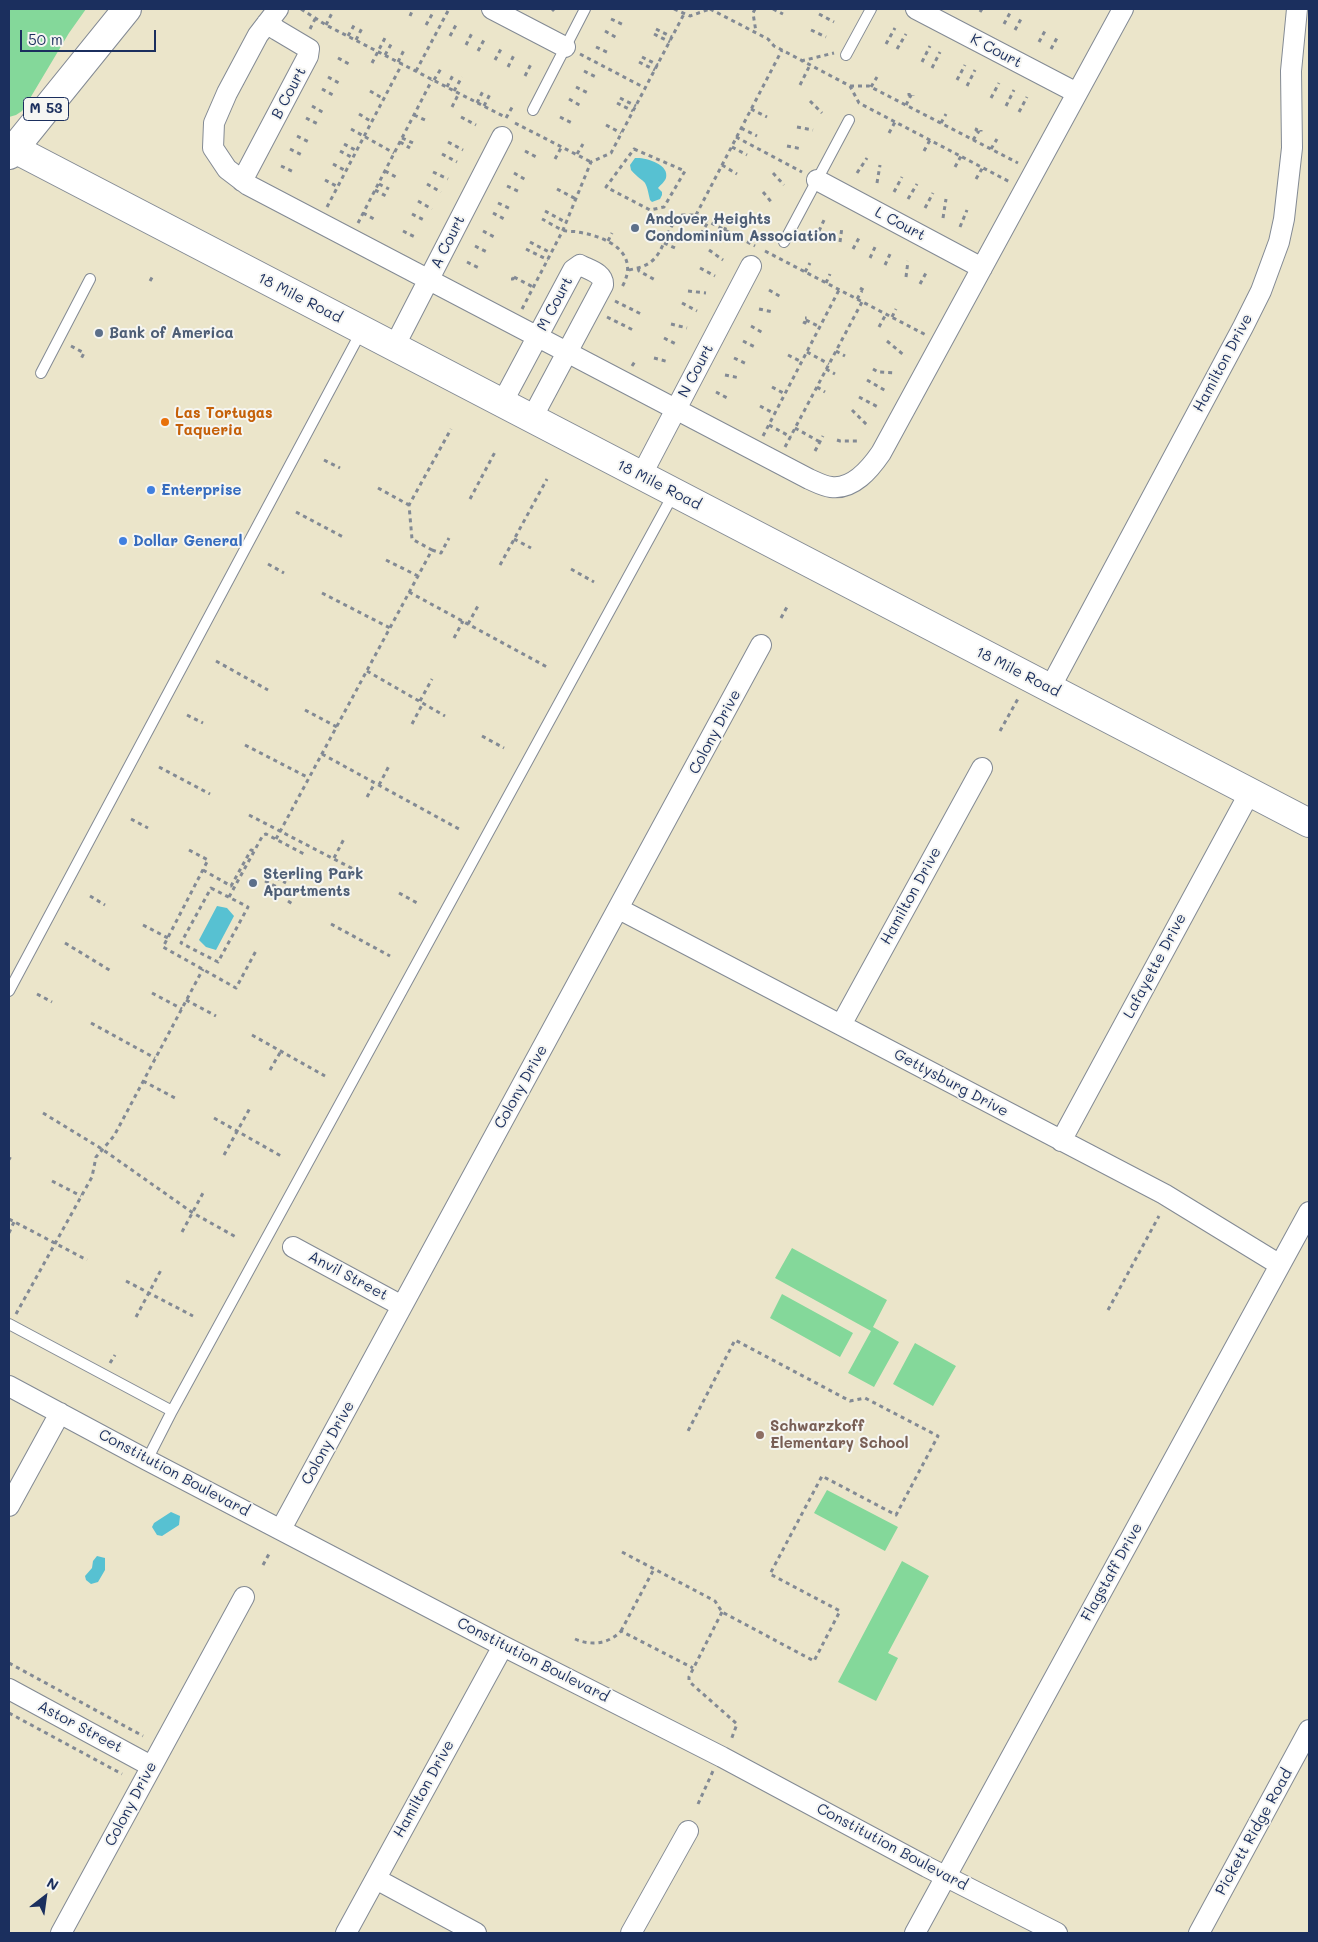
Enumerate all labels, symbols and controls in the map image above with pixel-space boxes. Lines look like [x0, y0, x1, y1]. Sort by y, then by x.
scale bar [22, 20, 159, 52]
text: 50 m [28, 29, 63, 49]
street label: K Court [967, 30, 1025, 72]
street label: B Court [268, 64, 310, 122]
road number: M 53 [23, 98, 68, 120]
street label: L Court [872, 203, 928, 245]
place label: Andover Heights Condominium Association [645, 210, 836, 245]
street label: A Court [427, 212, 469, 272]
marker: Andover Heights Condominium Association [629, 222, 641, 234]
street label: 18 Mile Road [255, 269, 345, 327]
street label: M Court [533, 274, 577, 334]
street label: Hamilton Drive [1190, 311, 1256, 415]
place label: Bank of America [109, 324, 234, 342]
marker: Bank of America [93, 327, 105, 339]
street label: N Court [674, 341, 718, 401]
place label: Las Tortugas Taqueria [175, 404, 273, 439]
marker: Las Tortugas Taqueria [159, 416, 171, 428]
street label: 18 Mile Road [614, 456, 704, 514]
place label: Enterprise [161, 481, 241, 499]
marker: Enterprise [145, 484, 157, 496]
place label: Dollar General [133, 532, 242, 550]
marker: Dollar General [117, 535, 129, 547]
street label: 18 Mile Road [973, 643, 1063, 701]
street label: Colony Drive [685, 687, 745, 777]
street label: Hamilton Drive [877, 844, 945, 948]
place label: Sterling Park Apartments [263, 865, 363, 900]
marker: Sterling Park Apartments [247, 877, 259, 889]
street label: Lafayette Drive [1120, 910, 1190, 1022]
street label: Colony Drive [491, 1042, 551, 1132]
street label: Gettysburg Drive [891, 1045, 1011, 1121]
street label: Anvil Street [305, 1248, 391, 1304]
street label: Colony Drive [298, 1398, 358, 1488]
place label: Schwarzkoff Elementary School [770, 1417, 909, 1452]
street label: Constitution Boulevard [96, 1426, 252, 1520]
marker: Schwarzkoff Elementary School [754, 1429, 766, 1441]
street label: Flagstaff Drive [1078, 1520, 1146, 1624]
street label: Constitution Boulevard [454, 1614, 612, 1706]
street label: Astor Street [35, 1697, 125, 1757]
street label: Hamilton Drive [390, 1737, 458, 1841]
street label: Colony Drive [101, 1759, 161, 1849]
street label: Pickett Ridge Road [1212, 1766, 1296, 1898]
street label: Constitution Boulevard [814, 1800, 970, 1894]
north arrow [20, 1872, 70, 1922]
text: N [43, 1873, 62, 1894]

